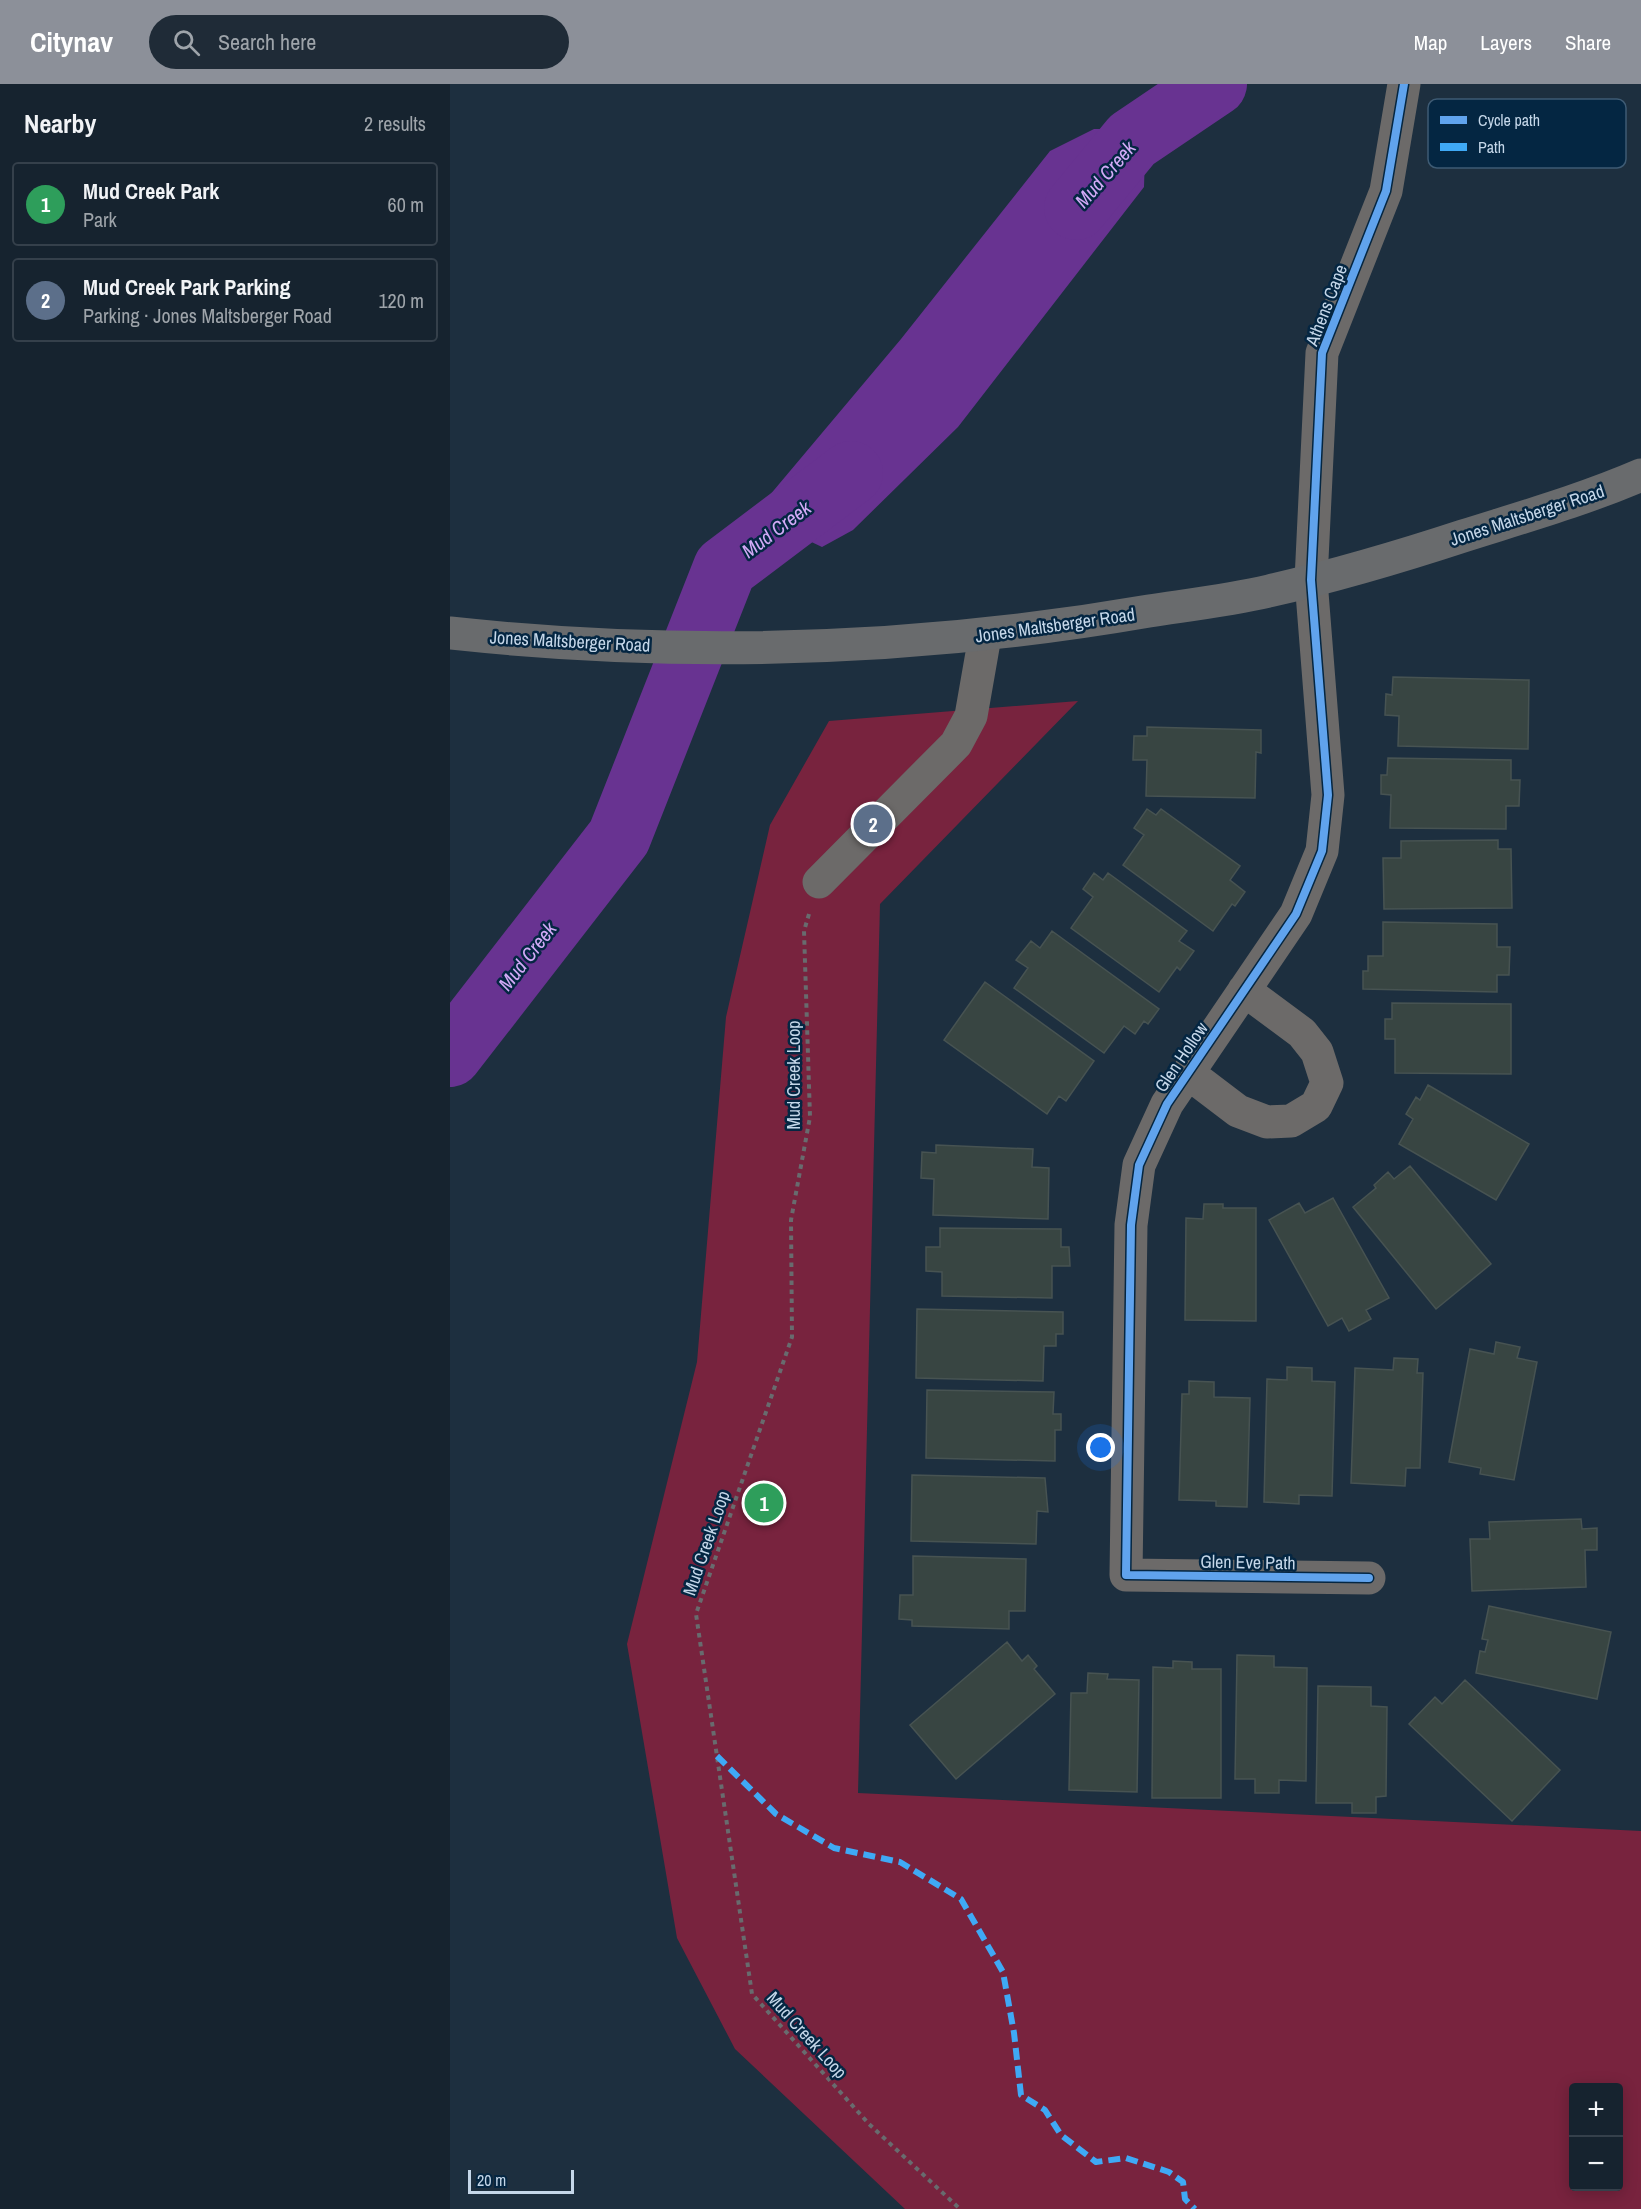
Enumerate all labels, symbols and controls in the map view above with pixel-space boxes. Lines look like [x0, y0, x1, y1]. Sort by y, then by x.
search box [149, 15, 569, 69]
text: Citynav [30, 23, 113, 61]
icon: search [170, 26, 203, 59]
text: Search here [218, 27, 316, 57]
text: Map [1414, 28, 1447, 57]
text: Layers [1480, 28, 1532, 57]
text: Share [1565, 28, 1611, 57]
legend [1428, 99, 1626, 168]
text: Nearby [24, 106, 96, 141]
text: Cycle path [1478, 109, 1540, 131]
text: 2 results [364, 110, 426, 137]
water label: Mud Creek [1069, 134, 1142, 213]
text: Path [1478, 136, 1505, 158]
text: Mud Creek Park [83, 176, 219, 206]
text: 1 [41, 191, 50, 218]
text: 60 m [388, 191, 424, 218]
text: Park [83, 206, 117, 233]
street label: Athens Cape [1299, 261, 1353, 350]
text: Mud Creek Park Parking [83, 272, 291, 302]
text: 2 [41, 287, 50, 314]
text: 120 m [378, 287, 424, 314]
text: Parking · Jones Maltsberger Road [83, 302, 332, 329]
street label: Jones Maltsberger Road [1447, 478, 1607, 552]
water label: Mud Creek [736, 494, 817, 564]
street label: Jones Maltsberger Road [974, 601, 1136, 649]
street label: Jones Maltsberger Road [489, 624, 651, 658]
pin: 2 [854, 802, 892, 846]
water label: Mud Creek [492, 915, 563, 996]
street label: Glen Hollow [1148, 1017, 1214, 1097]
street label: Mud Creek Loop [781, 1020, 806, 1130]
your location [1086, 1433, 1115, 1462]
pin: 1 [744, 1480, 784, 1526]
street label: Mud Creek Loop [676, 1487, 736, 1599]
street label: Glen Eve Path [1200, 1549, 1296, 1575]
street label: Mud Creek Loop [761, 1986, 853, 2084]
map controls [1569, 2083, 1623, 2191]
button: + [1569, 2083, 1623, 2137]
button: − [1569, 2137, 1623, 2191]
scale bar [468, 2167, 574, 2194]
text: 20 m [477, 2169, 506, 2191]

